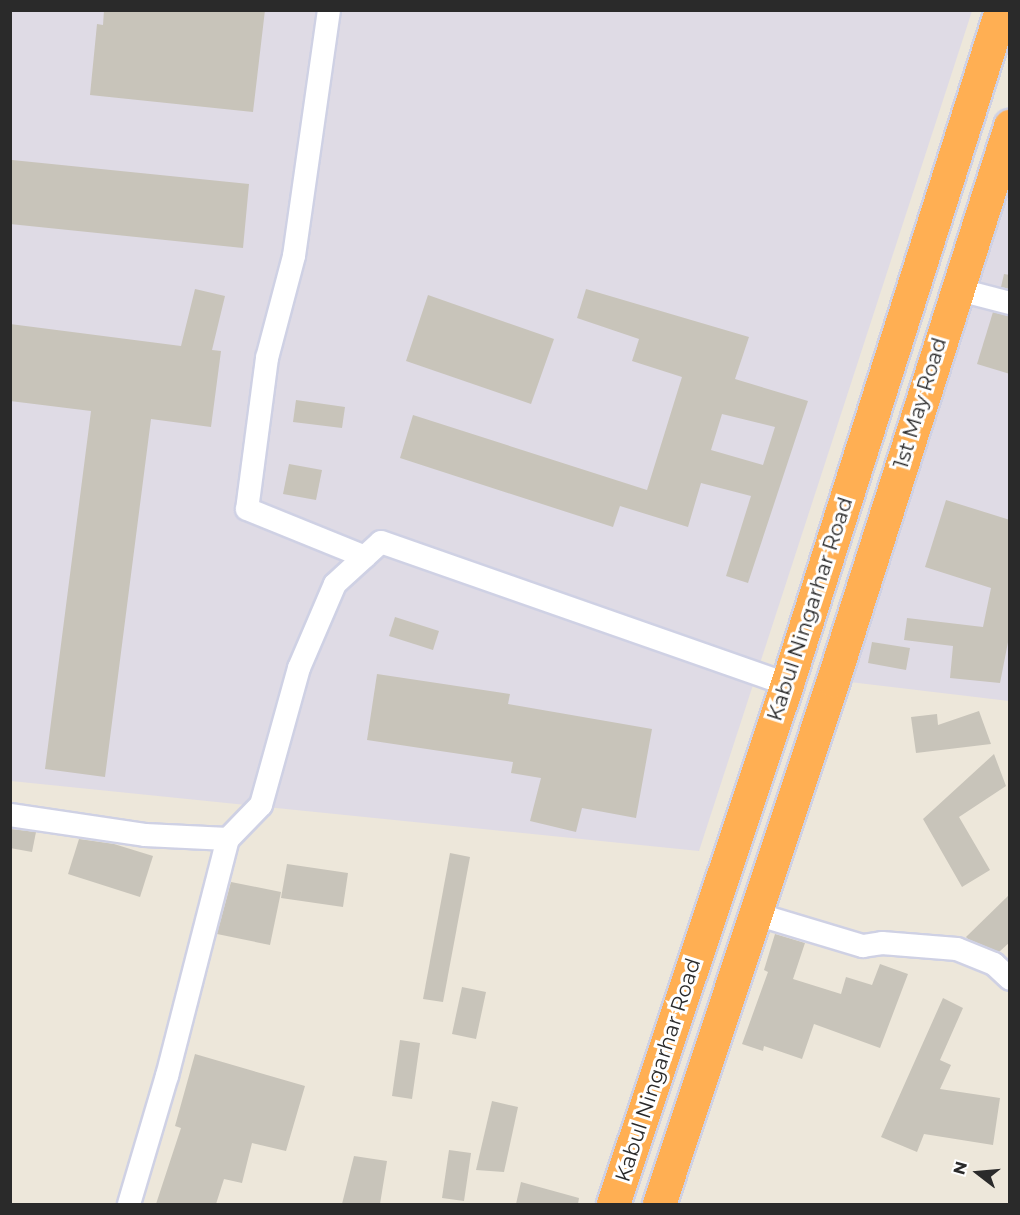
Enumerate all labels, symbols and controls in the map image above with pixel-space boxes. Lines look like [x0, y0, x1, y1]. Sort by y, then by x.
street label: 1st May Road [888, 334, 952, 472]
street label: Kabul Ningarhar Road [762, 494, 858, 724]
street label: Kabul Ningarhar Road [610, 955, 706, 1185]
north arrow [948, 1143, 1008, 1203]
text: N [949, 1159, 971, 1177]

